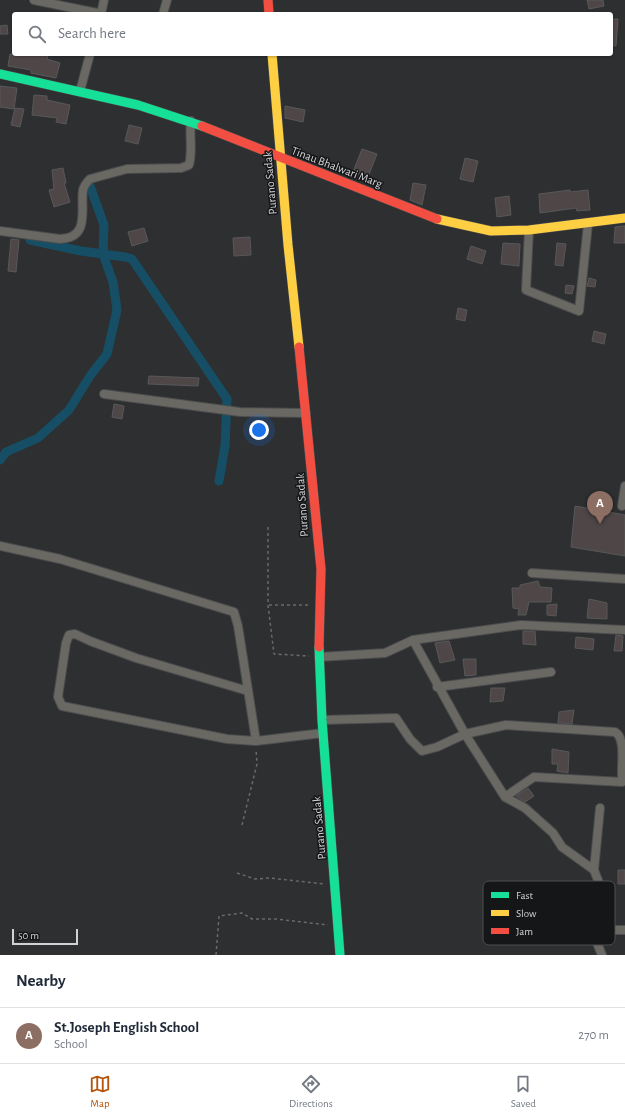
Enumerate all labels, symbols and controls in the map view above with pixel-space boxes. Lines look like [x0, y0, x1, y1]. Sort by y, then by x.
search box [12, 12, 613, 56]
icon: search [26, 23, 48, 45]
text: Search here [58, 26, 126, 41]
street label: Tinau Bhalwari Marg [290, 144, 384, 190]
street label: Purano Sadak [261, 150, 279, 215]
your location [249, 420, 269, 440]
street label: Purano Sadak [294, 472, 310, 537]
pin: A [587, 491, 613, 524]
street label: Purano Sadak [310, 795, 328, 860]
legend [483, 881, 615, 945]
text: Fast [516, 890, 534, 901]
text: Slow [516, 908, 537, 919]
text: Jam [516, 926, 533, 937]
scale bar [12, 927, 78, 946]
text: 50 m [18, 930, 39, 941]
text: Nearby [16, 972, 66, 989]
text: St.Joseph English School [54, 1020, 199, 1035]
text: A [25, 1029, 33, 1042]
text: 270 m [578, 1029, 609, 1042]
text: School [54, 1038, 88, 1051]
tab: Map [89, 1073, 111, 1110]
tab: Directions [289, 1073, 333, 1110]
tab: Saved [511, 1073, 536, 1110]

